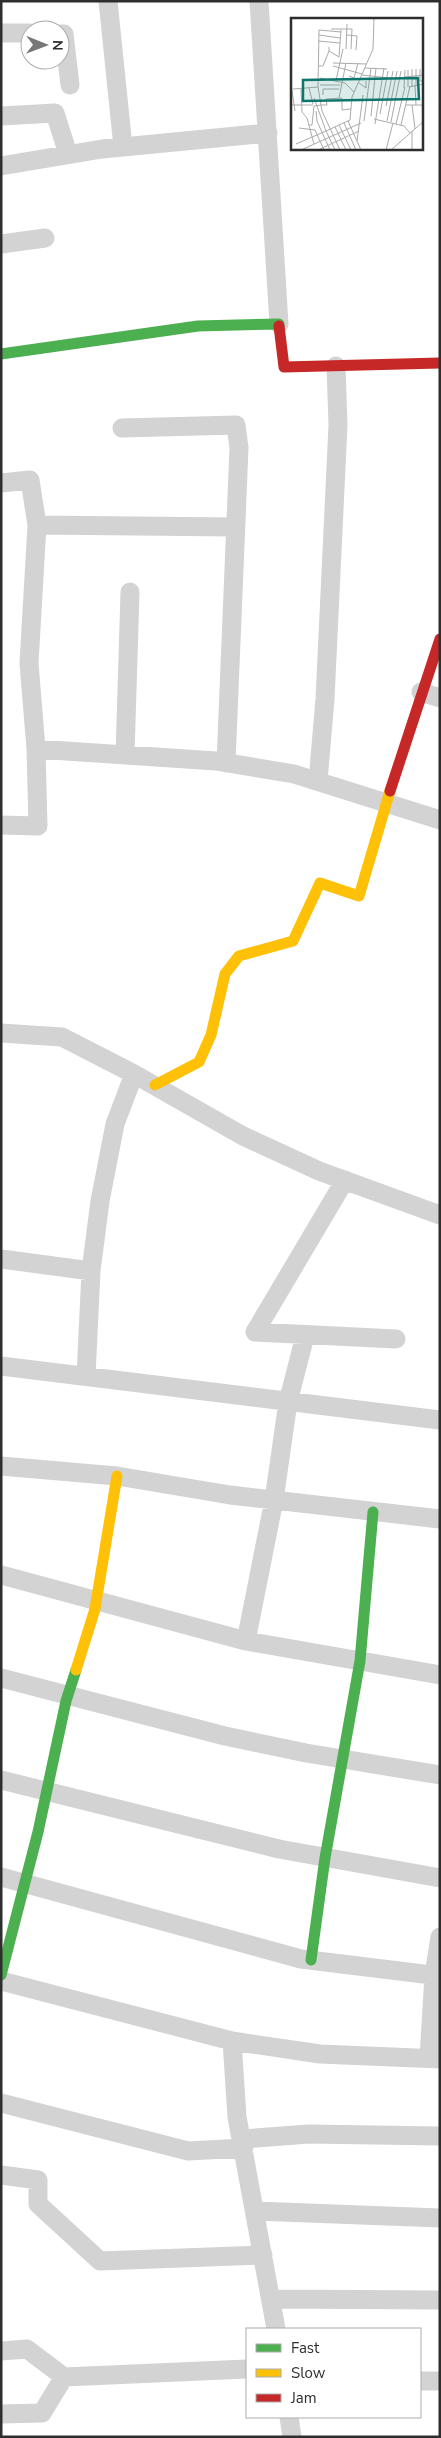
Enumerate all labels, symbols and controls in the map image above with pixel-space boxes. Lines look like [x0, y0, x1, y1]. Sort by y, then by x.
inset map [291, 18, 424, 150]
north arrow [20, 20, 70, 70]
text: N [48, 40, 67, 51]
legend [246, 2328, 421, 2418]
text: Fast [291, 2338, 320, 2358]
text: Slow [291, 2363, 326, 2383]
text: Jam [290, 2388, 317, 2408]

